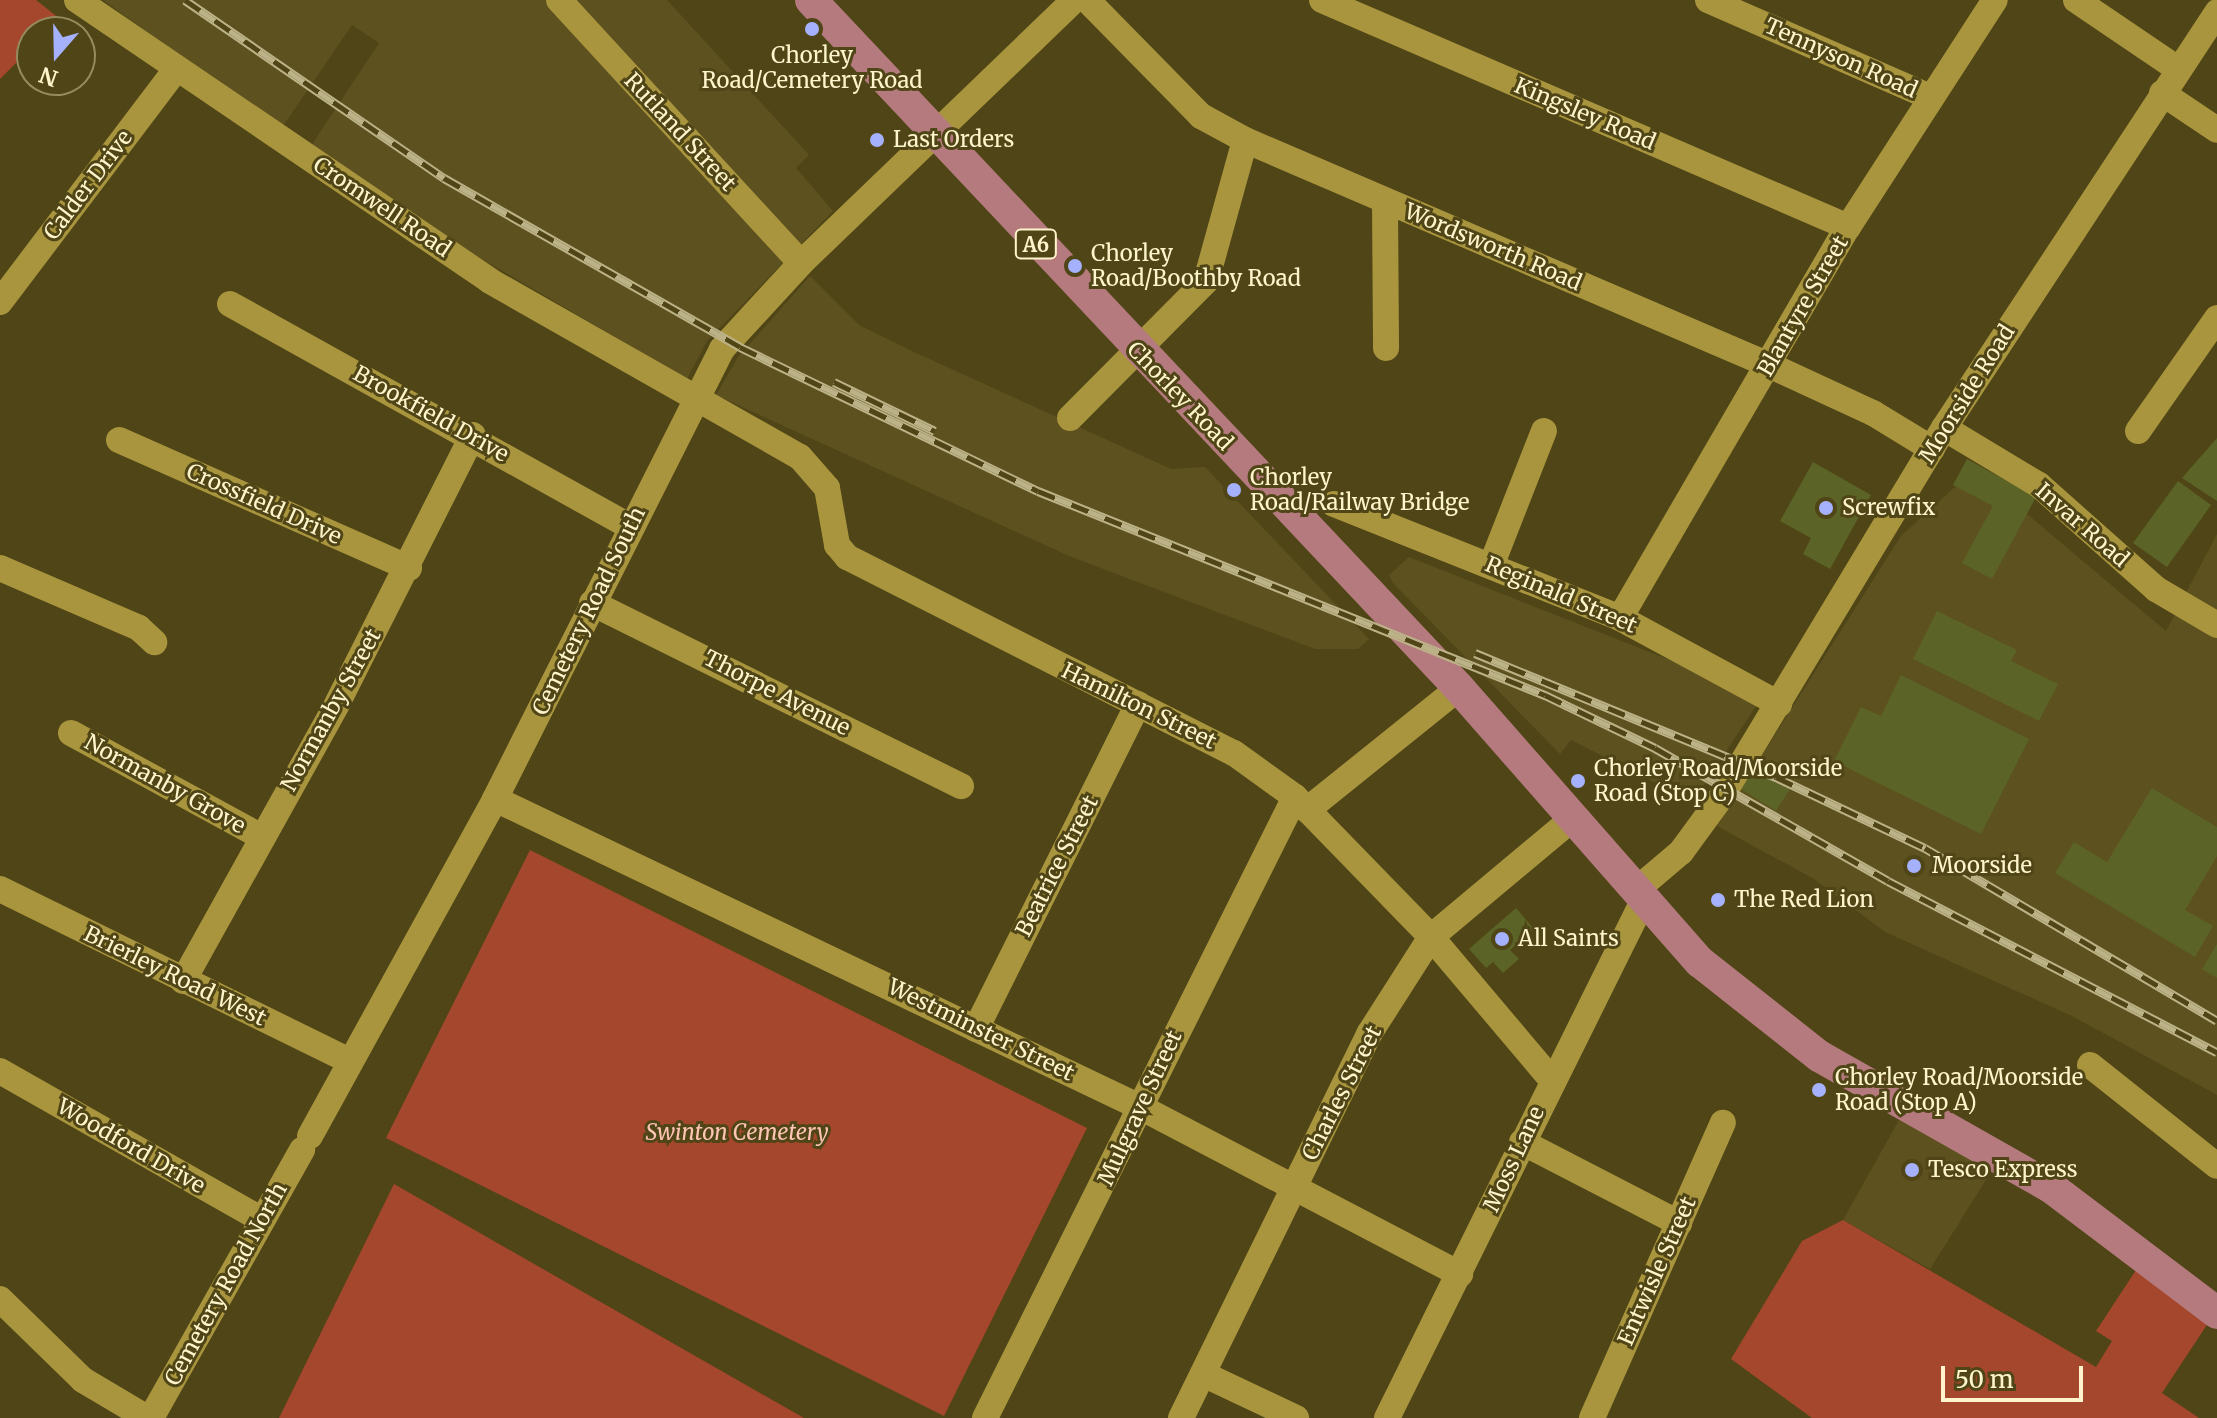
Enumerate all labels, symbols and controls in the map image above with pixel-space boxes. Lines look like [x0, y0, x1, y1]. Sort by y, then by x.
street label: Tennyson Road [1761, 13, 1921, 103]
north arrow [16, 16, 96, 96]
marker: Chorley Road/Cemetery Road [803, 20, 821, 38]
place label: Chorley Road/Cemetery Road [701, 42, 923, 94]
text: N [36, 61, 61, 93]
street label: Rutland Street [619, 68, 741, 196]
street label: Kingsley Road [1510, 72, 1660, 156]
street label: Calder Drive [38, 125, 138, 245]
place label: Last Orders [893, 127, 1014, 153]
marker: Last Orders [868, 131, 886, 149]
street label: Cromwell Road [308, 151, 456, 263]
street label: Wordsworth Road [1401, 198, 1585, 296]
road number: A6 [1014, 228, 1058, 260]
street label: Blantyre Street [1752, 231, 1854, 381]
place label: Chorley Road/Boothby Road [1091, 240, 1301, 292]
marker: Chorley Road/Boothby Road [1066, 257, 1084, 275]
street label: Moorside Road [1914, 320, 2020, 468]
street label: Chorley Road [1122, 336, 1238, 456]
street label: Brookfield Drive [349, 360, 513, 468]
street label: Crossfield Drive [182, 458, 346, 550]
place label: Chorley Road/Railway Bridge [1250, 464, 1469, 516]
street label: Invar Road [2030, 477, 2134, 573]
marker: Chorley Road/Railway Bridge [1225, 481, 1243, 499]
place label: Screwfix [1842, 495, 1935, 521]
marker: Screwfix [1817, 499, 1835, 517]
street label: Cemetery Road South [527, 503, 651, 719]
street label: Reginald Street [1481, 551, 1641, 639]
street label: Normanby Street [275, 624, 387, 796]
street label: Thorpe Avenue [699, 645, 855, 741]
street label: Hamilton Street [1058, 657, 1220, 755]
street label: Normanby Grove [80, 729, 250, 839]
place label: Chorley Road/Moorside Road (Stop C) [1594, 755, 1842, 806]
marker: Chorley Road/Moorside Road (Stop C) [1569, 772, 1587, 790]
street label: Beatrice Street [1010, 791, 1104, 941]
place label: Moorside [1932, 853, 2032, 879]
marker: Moorside [1903, 855, 1925, 877]
place label: The Red Lion [1734, 887, 1874, 913]
marker: The Red Lion [1709, 891, 1727, 909]
street label: Brierley Road West [80, 920, 270, 1032]
place label: All Saints [1518, 926, 1619, 952]
marker: All Saints [1493, 930, 1511, 948]
street label: Westminster Street [883, 973, 1079, 1087]
street label: Charles Street [1297, 1021, 1387, 1165]
street label: Mulgrave Street [1092, 1026, 1188, 1190]
place label: Chorley Road/Moorside Road (Stop A) [1835, 1064, 2083, 1116]
marker: Chorley Road/Moorside Road (Stop A) [1810, 1081, 1828, 1099]
street label: Woodford Drive [52, 1093, 210, 1199]
street label: Moss Lane [1478, 1102, 1550, 1216]
park label: Swinton Cemetery [646, 1120, 828, 1146]
place label: Tesco Express [1928, 1157, 2078, 1183]
marker: Tesco Express [1903, 1161, 1921, 1179]
street label: Cemetery Road North [159, 1178, 293, 1390]
street label: Entwisle Street [1612, 1193, 1702, 1349]
scale bar [1945, 1350, 2087, 1400]
text: 50 m [1955, 1364, 2014, 1395]

